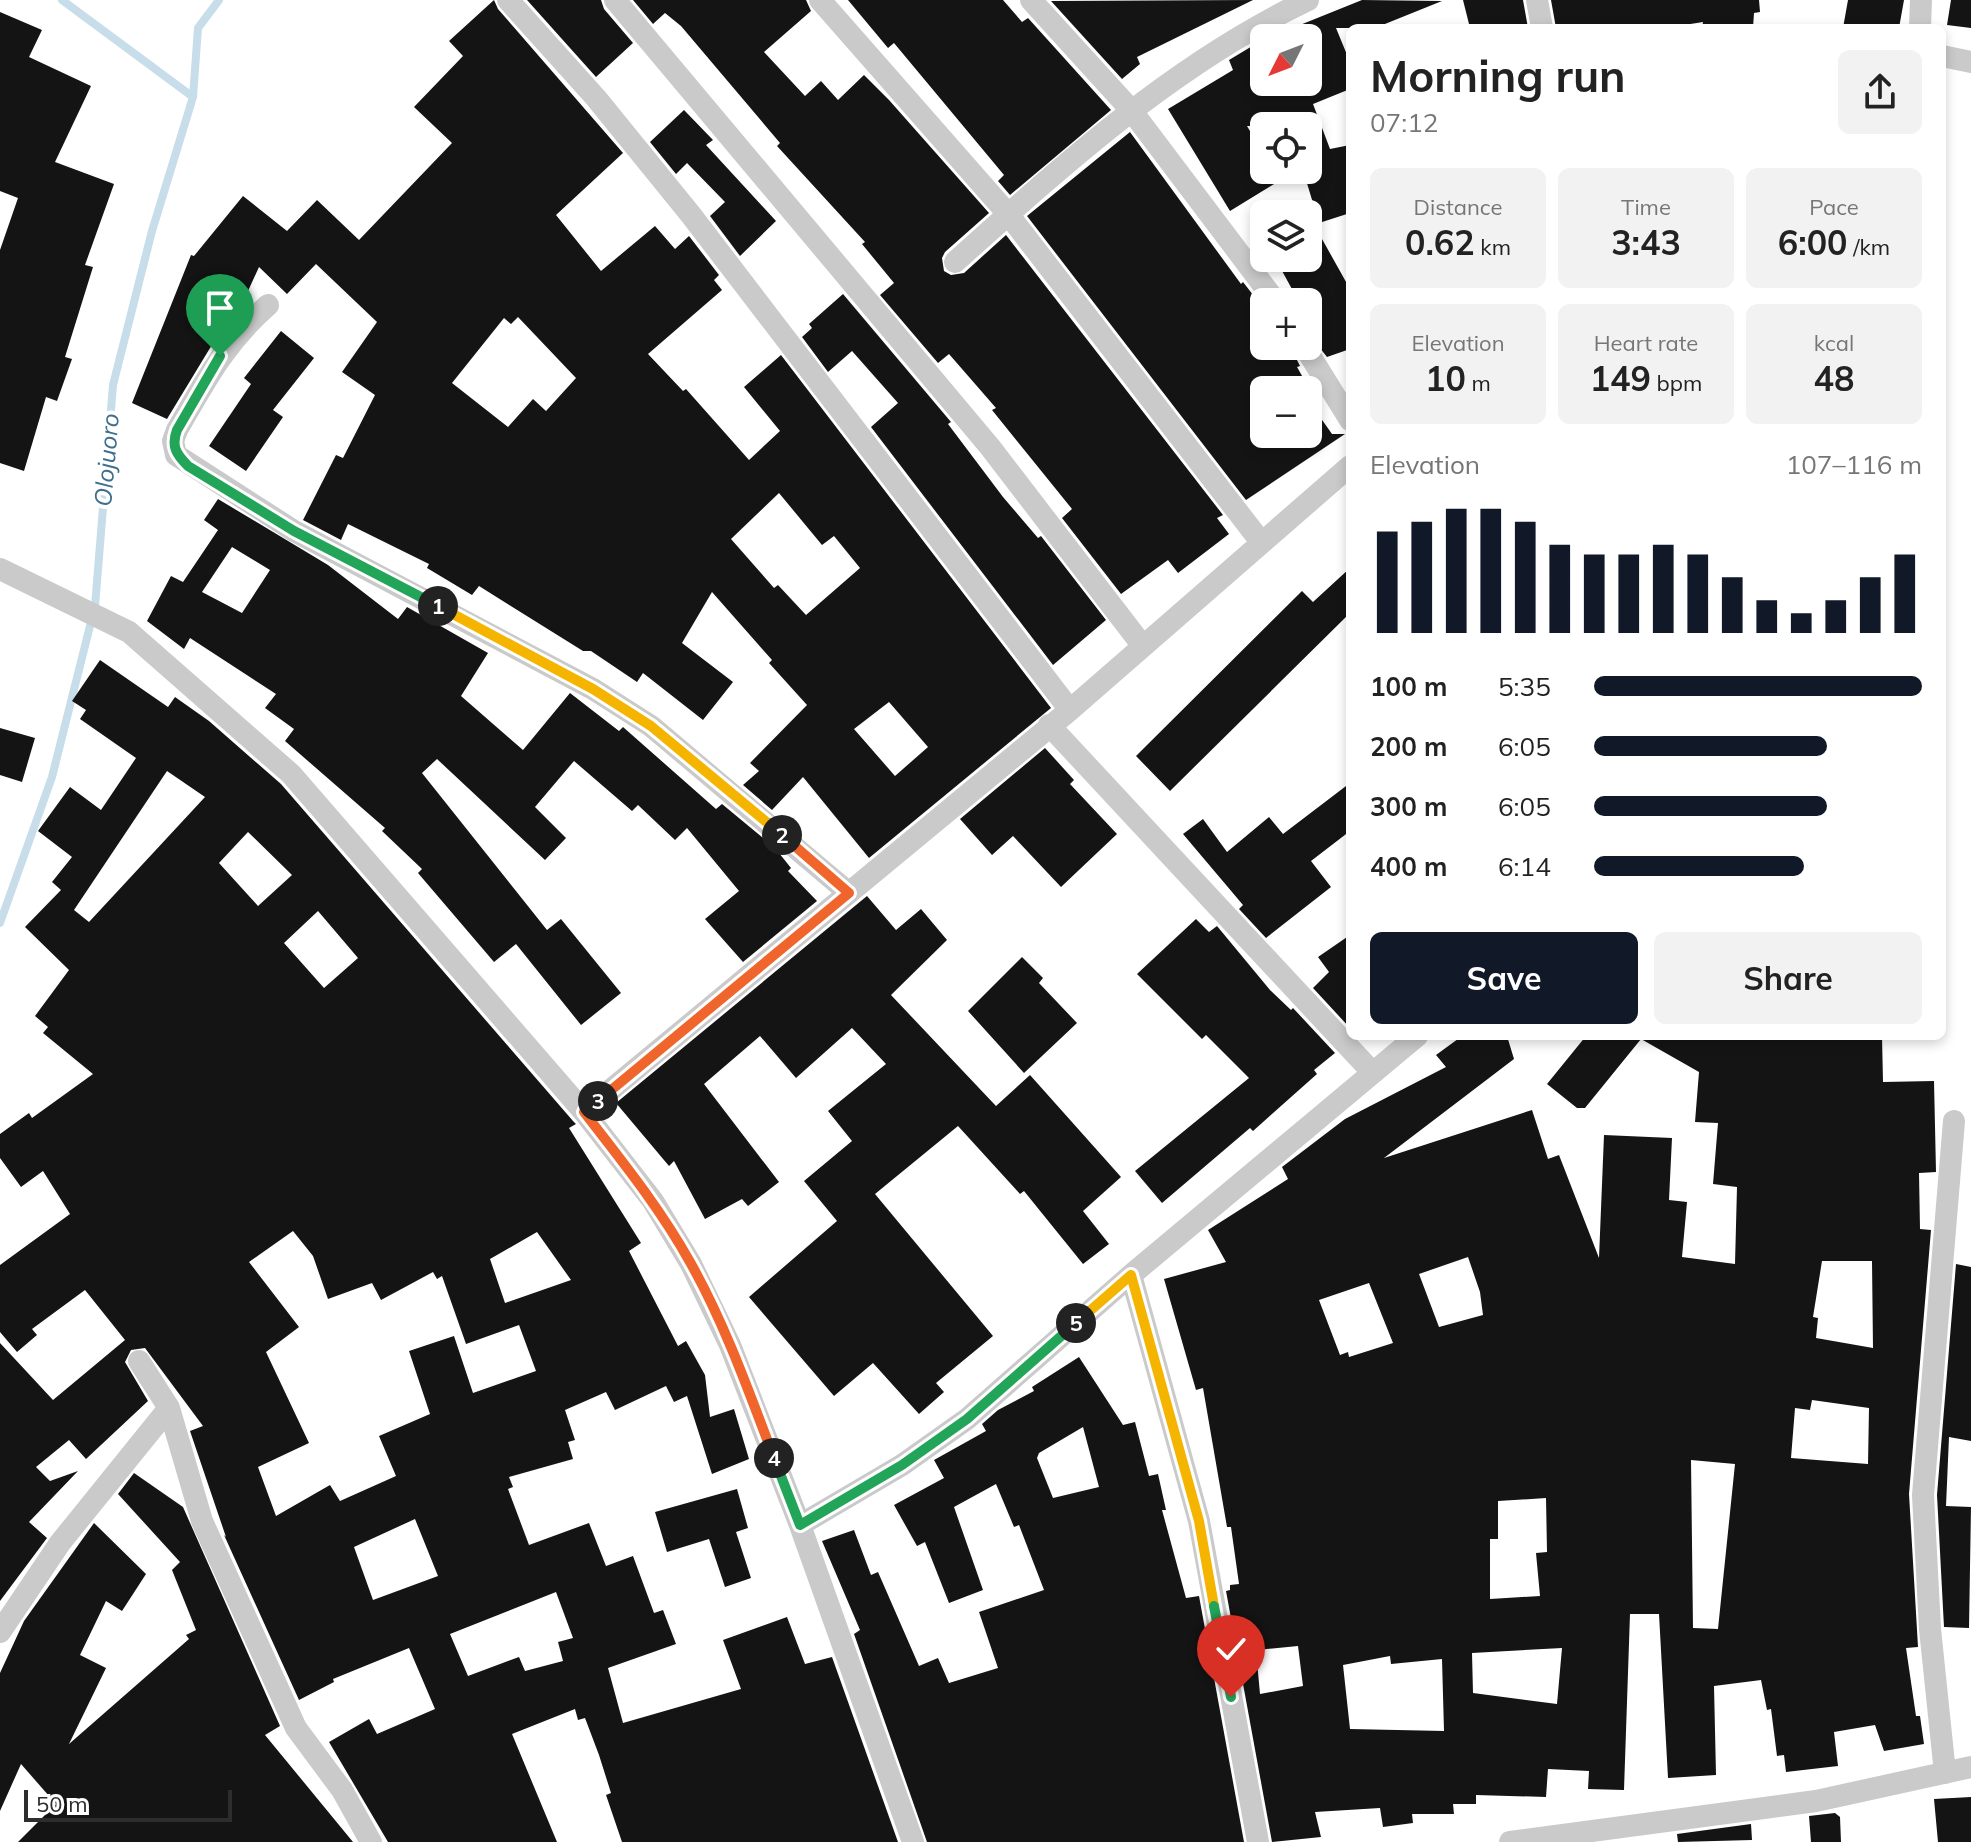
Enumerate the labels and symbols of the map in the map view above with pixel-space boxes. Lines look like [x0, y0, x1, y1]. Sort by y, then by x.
north arrow [1250, 24, 1322, 96]
pin [186, 274, 254, 356]
water label: Olojuoro [87, 412, 125, 508]
pin: 1 [418, 586, 458, 626]
pin: 2 [762, 815, 802, 855]
pin: 3 [578, 1081, 618, 1121]
pin: 5 [1056, 1303, 1096, 1343]
pin: 4 [754, 1438, 794, 1478]
pin [1197, 1615, 1265, 1697]
scale bar [24, 1786, 232, 1822]

